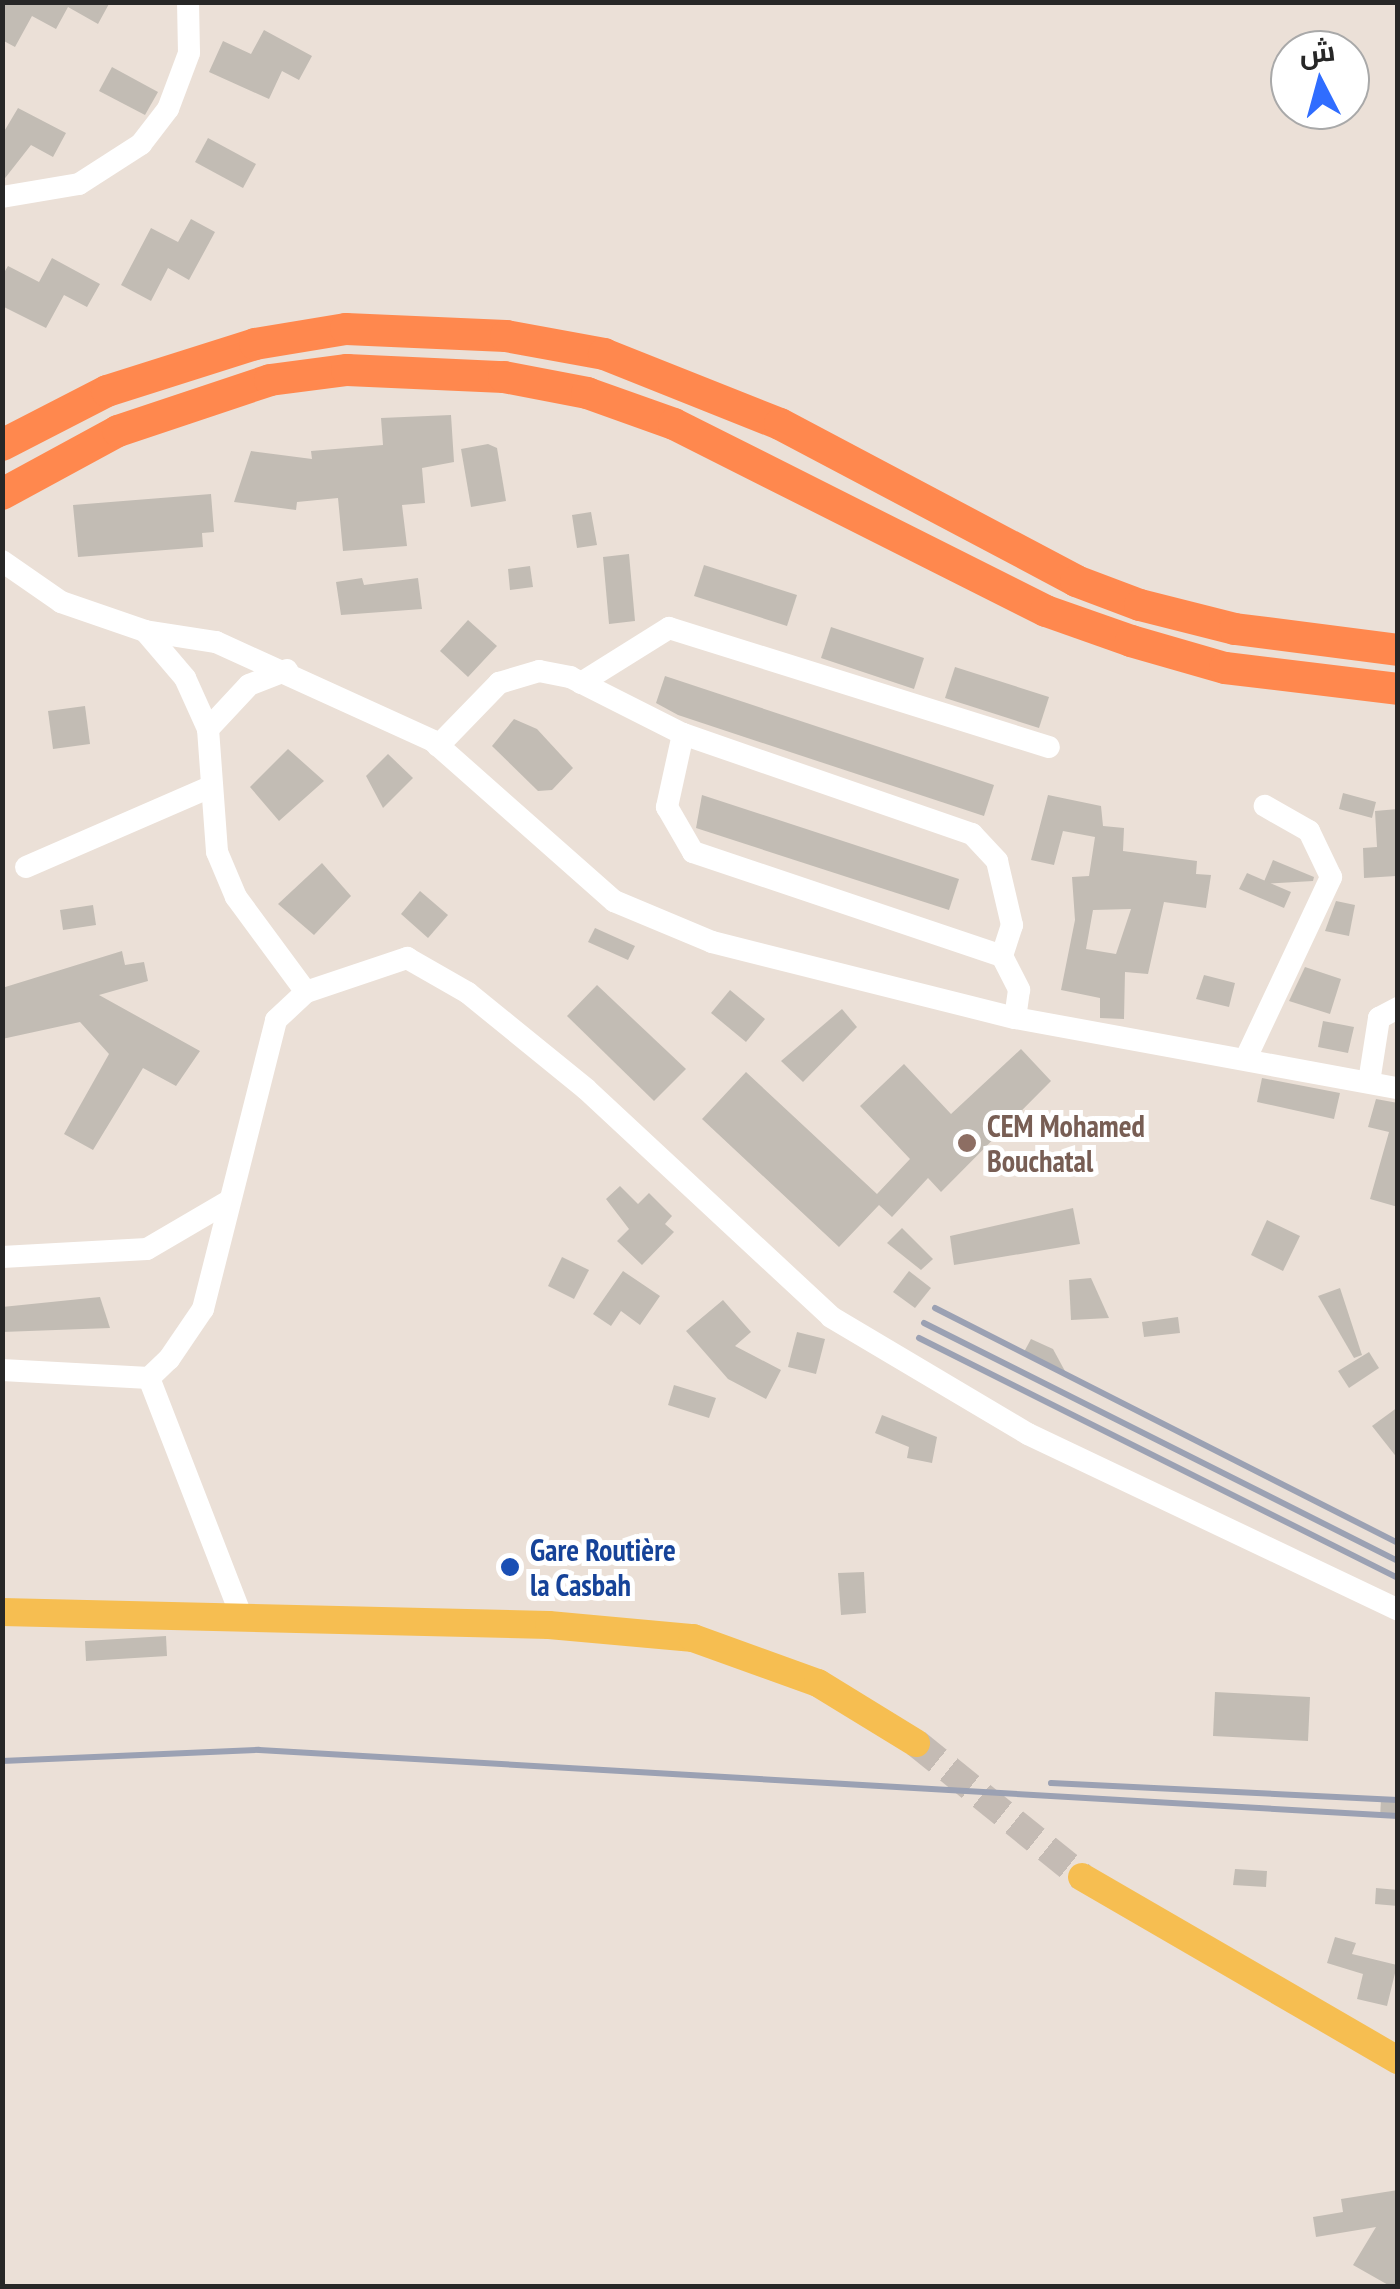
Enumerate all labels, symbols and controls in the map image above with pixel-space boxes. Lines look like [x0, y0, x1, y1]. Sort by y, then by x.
north arrow [1270, 30, 1370, 130]
text: ش [1297, 31, 1337, 72]
place label: CEM Mohamed Bouchatal [987, 1108, 1145, 1178]
marker: CEM Mohamed Bouchatal [956, 1132, 978, 1154]
place label: Gare Routière la Casbah [530, 1532, 676, 1602]
marker: Gare Routière la Casbah [499, 1556, 521, 1578]

